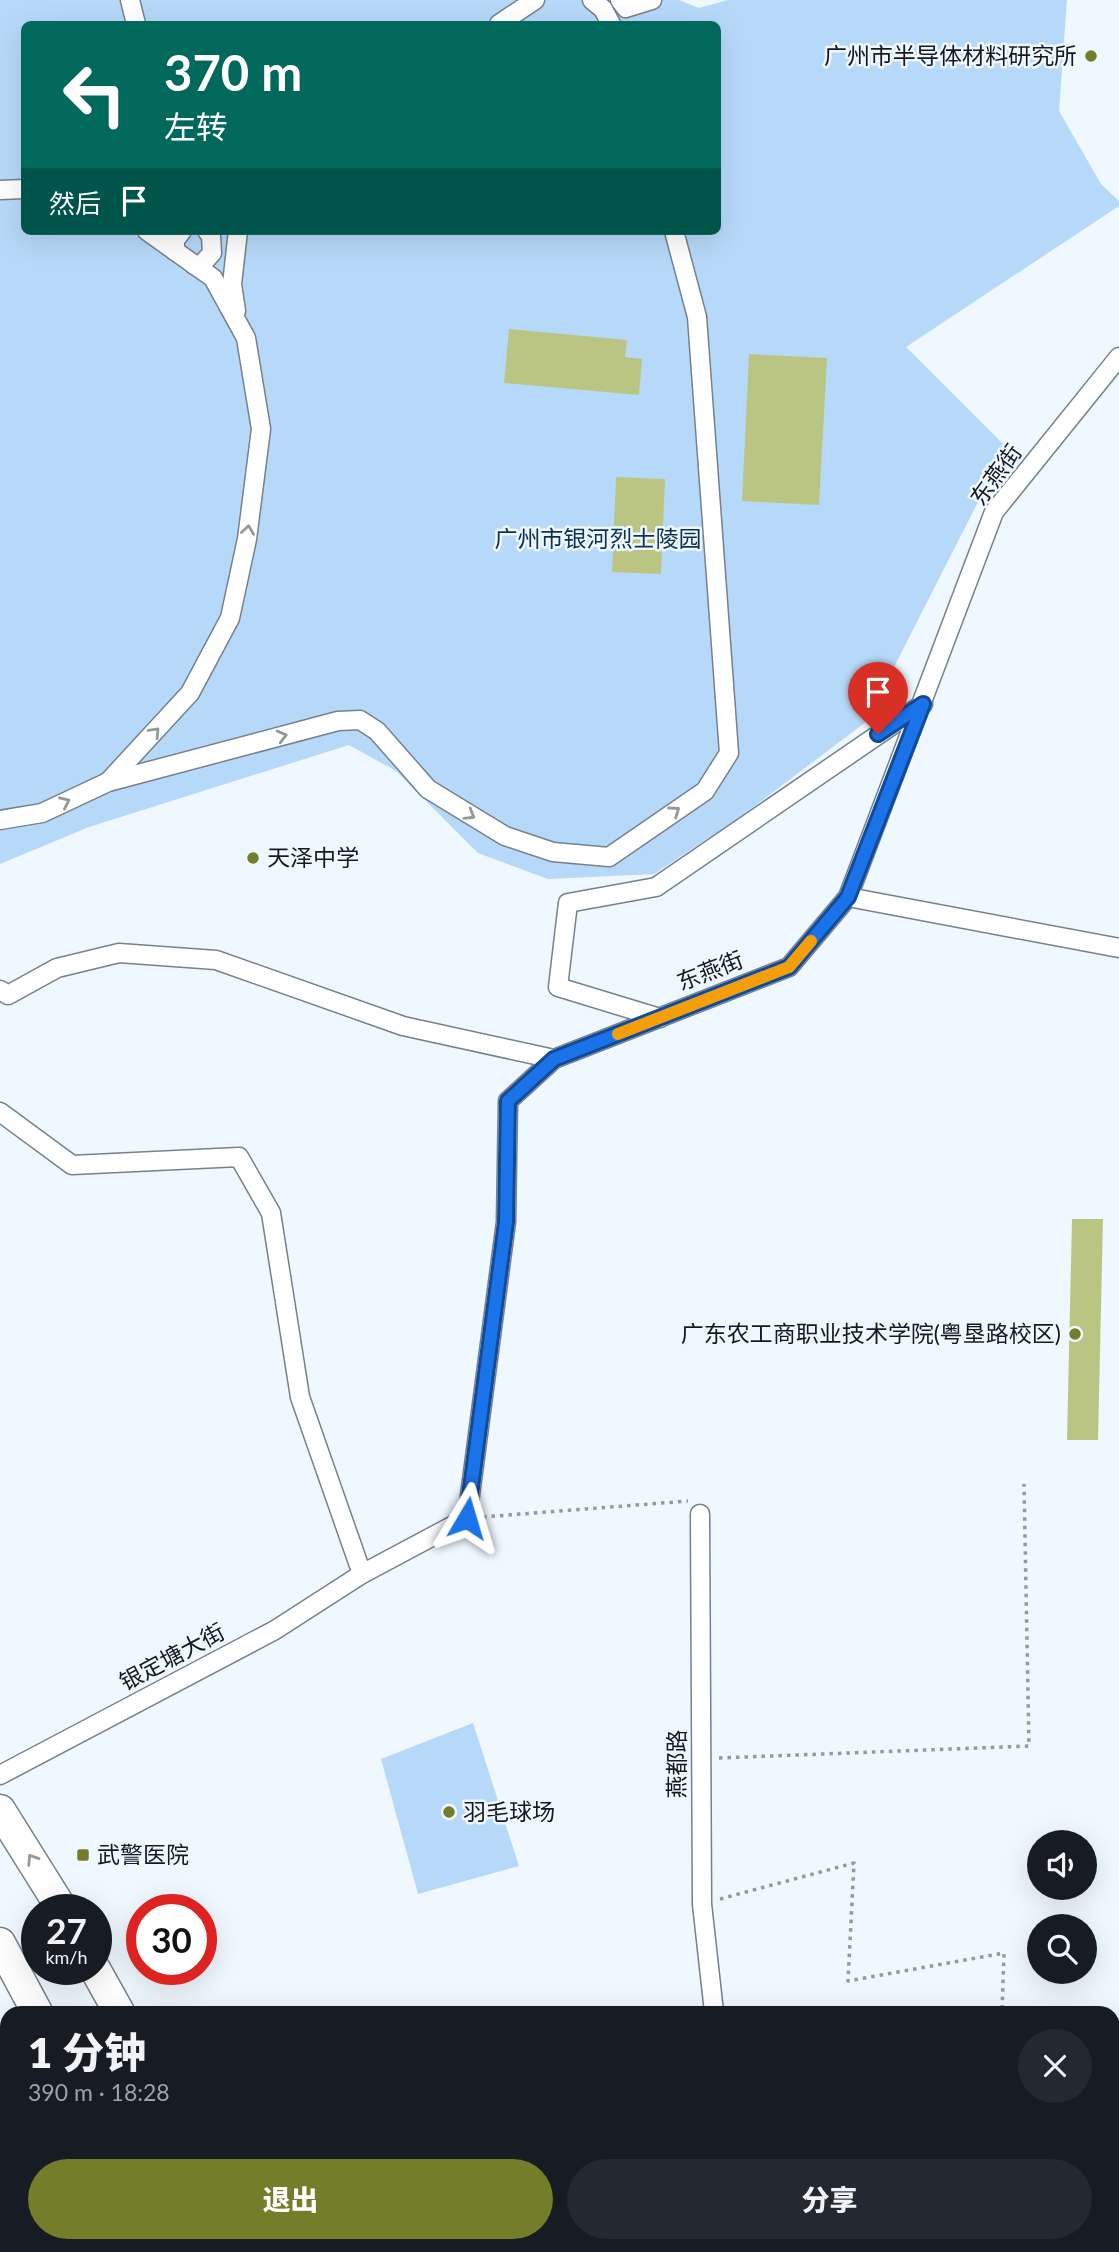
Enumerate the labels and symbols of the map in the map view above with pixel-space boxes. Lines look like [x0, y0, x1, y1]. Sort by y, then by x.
place label: 广州市半导体材料研究所 [824, 41, 1077, 69]
marker: 广州市半导体材料研究所 [1083, 48, 1099, 64]
street label: 东燕街 [964, 438, 1027, 511]
one-way arrow [240, 524, 255, 536]
park label: 广州市银河烈士陵园 [495, 524, 702, 552]
pin [848, 662, 908, 734]
one-way arrow [146, 727, 159, 740]
one-way arrow [276, 730, 288, 744]
one-way arrow [58, 796, 70, 810]
one-way arrow [463, 807, 476, 820]
one-way arrow [667, 807, 680, 819]
place label: 天泽中学 [267, 843, 359, 871]
marker: 天泽中学 [245, 850, 261, 866]
street label: 东燕街 [672, 945, 747, 996]
place label: 广东农工商职业技术学院(粤垦路校区) [681, 1319, 1061, 1347]
marker: 广东农工商职业技术学院(粤垦路校区) [1067, 1326, 1083, 1342]
position arrow [430, 1481, 504, 1555]
street label: 银定塘大街 [114, 1617, 229, 1695]
street label: 燕都路 [662, 1730, 690, 1799]
place label: 羽毛球场 [463, 1797, 555, 1825]
marker: 羽毛球场 [441, 1804, 457, 1820]
place label: 武警医院 [97, 1840, 189, 1868]
marker: 武警医院 [75, 1847, 91, 1863]
one-way arrow [28, 1853, 41, 1866]
speed limit sign: 30 [126, 1894, 217, 1985]

